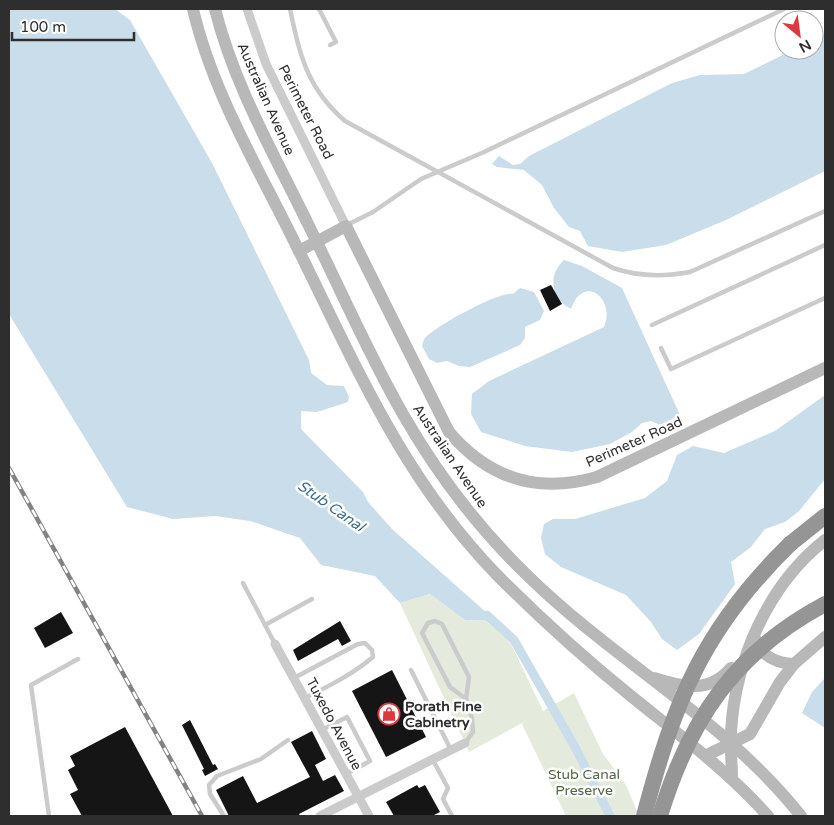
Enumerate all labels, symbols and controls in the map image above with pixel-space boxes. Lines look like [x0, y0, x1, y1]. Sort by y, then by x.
scale bar [12, 10, 135, 42]
north arrow [774, 10, 824, 60]
text: 100 m [20, 18, 66, 36]
text: N [796, 36, 814, 56]
street label: Australian Avenue [234, 40, 298, 158]
street label: Perimeter Road [275, 62, 337, 162]
street label: Australian Avenue [409, 401, 491, 511]
street label: Perimeter Road [583, 413, 685, 471]
water label: Stub Canal [294, 476, 370, 537]
street label: Tuxedo Avenue [302, 675, 366, 773]
place label: Porath Fine Cabinetry [405, 698, 482, 731]
shop icon: Porath Fine Cabinetry [377, 702, 401, 726]
park label: Stub Canal Preserve [548, 766, 620, 799]

